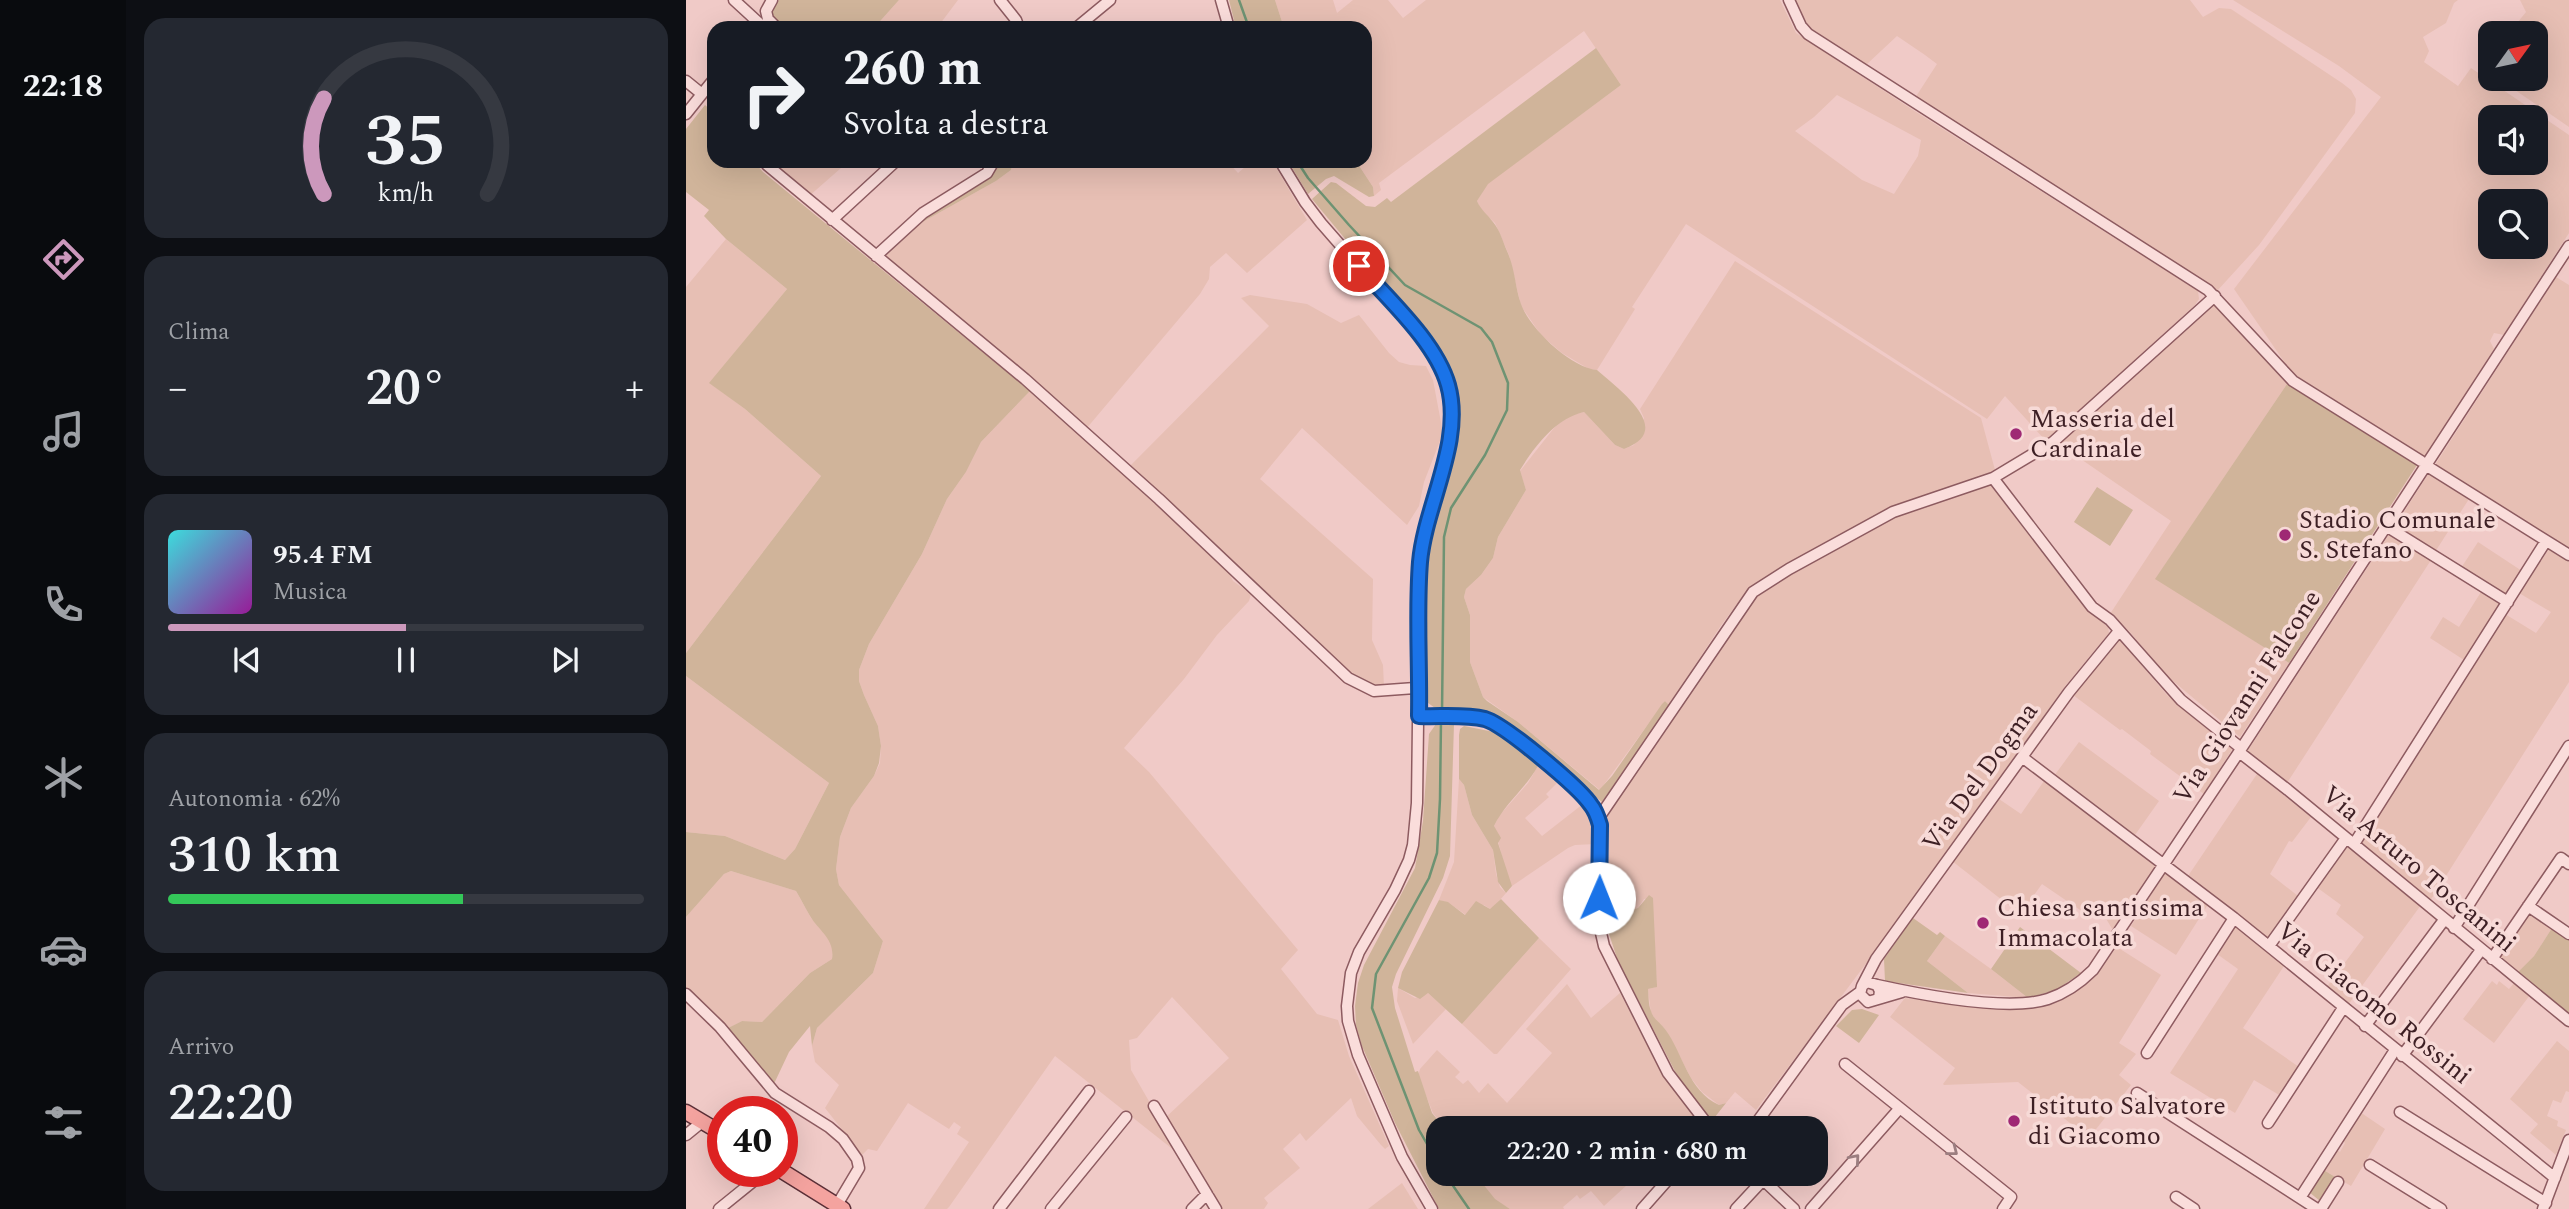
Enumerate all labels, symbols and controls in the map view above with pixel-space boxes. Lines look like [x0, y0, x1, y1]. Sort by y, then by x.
north arrow [2478, 21, 2548, 91]
map controls [2478, 21, 2548, 259]
text: 260 m [843, 32, 982, 107]
icon: right [728, 49, 819, 140]
text: 22:18 [23, 62, 103, 111]
text: 35 [365, 87, 447, 198]
text: Svolta a destra [843, 100, 1049, 149]
button: sound [2478, 105, 2548, 175]
text: km/h [378, 175, 434, 213]
button: search [2478, 189, 2548, 259]
icon: directions [39, 235, 88, 284]
pin [1329, 236, 1389, 296]
icon: arrive [1340, 247, 1378, 285]
text: Clima [168, 315, 230, 350]
text: 20° [365, 349, 447, 428]
text: − [168, 360, 187, 418]
text: + [625, 360, 644, 418]
place label: Masseria del Cardinale [2030, 399, 2175, 469]
icon: music [39, 407, 88, 456]
marker: Masseria del Cardinale [2008, 426, 2024, 442]
place label: Stadio Comunale S. Stefano [2299, 500, 2496, 570]
marker: Stadio Comunale S. Stefano [2277, 527, 2293, 543]
text: 95.4 FM [273, 535, 373, 575]
text: Musica [273, 575, 347, 610]
icon: phone [39, 580, 88, 629]
street label: Via Giovanni Falcone [2163, 582, 2331, 812]
icon: previous [228, 641, 266, 679]
icon: pause [387, 641, 425, 679]
icon: next [546, 641, 584, 679]
street label: Via Del Dogma [1912, 694, 2048, 860]
icon: climate [39, 753, 88, 802]
street label: Via Arturo Toscanini [2313, 775, 2525, 963]
text: Autonomia · 62% [168, 782, 340, 817]
text: 310 km [168, 816, 341, 895]
position arrow [1562, 861, 1636, 935]
place label: Chiesa santissima Immacolata [1997, 888, 2204, 958]
street label: Via Giacomo Rossini [2268, 911, 2480, 1095]
marker: Chiesa santissima Immacolata [1975, 915, 1991, 931]
icon: car [39, 925, 88, 974]
text: Arrivo [168, 1030, 234, 1065]
text: 22:20 [168, 1064, 293, 1143]
place label: Istituto Salvatore di Giacomo [2028, 1086, 2226, 1156]
speed limit sign: 40 [707, 1096, 798, 1187]
icon: filters [39, 1098, 88, 1147]
marker: Istituto Salvatore di Giacomo [2006, 1113, 2022, 1129]
text: 22:20 · 2 min · 680 m [1507, 1131, 1747, 1171]
one-way arrow [1944, 1143, 1957, 1155]
one-way arrow [1847, 1154, 1859, 1167]

